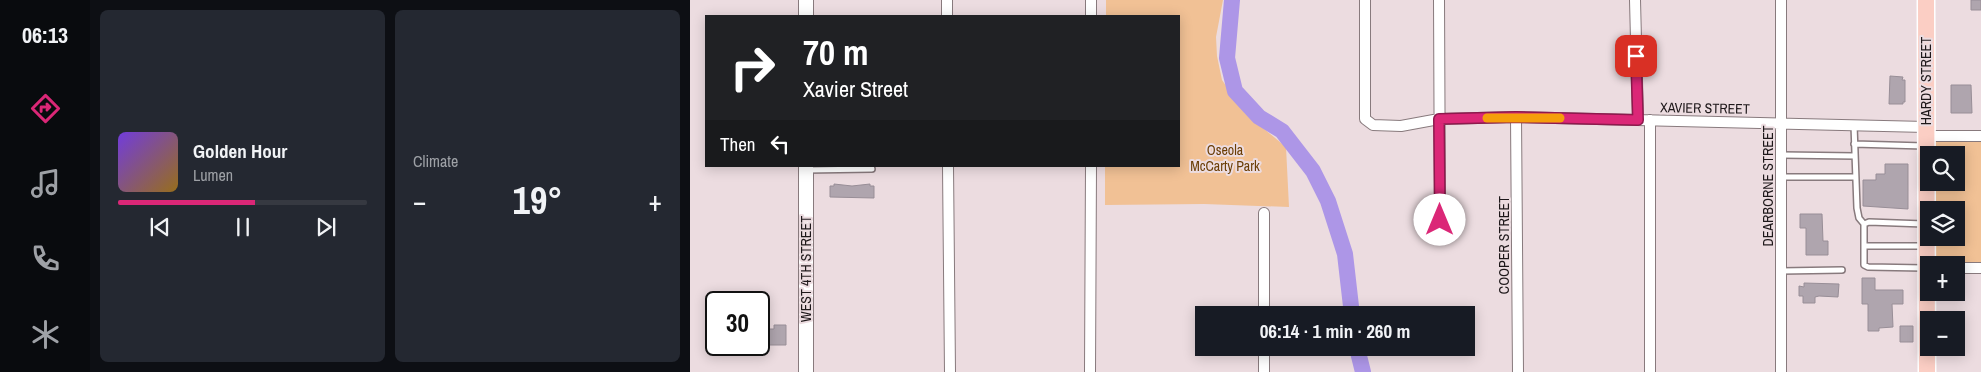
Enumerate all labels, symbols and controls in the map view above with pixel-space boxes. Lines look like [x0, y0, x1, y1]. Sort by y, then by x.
text: 06:13 [22, 20, 68, 50]
text: 70 m [803, 29, 868, 76]
icon: right [720, 35, 785, 100]
pin [1615, 35, 1657, 77]
street label: HARDY STREET [1917, 37, 1935, 125]
icon: arrive [1622, 42, 1650, 70]
text: Xavier Street [803, 74, 908, 104]
icon: directions [28, 91, 63, 126]
street label: XAVIER STREET [1660, 98, 1750, 118]
street label: DEARBORNE STREET [1759, 125, 1777, 247]
icon: left [766, 130, 794, 158]
text: Then [720, 131, 756, 157]
text: Golden Hour [193, 138, 287, 164]
park label: Oseola McCarty Park [1190, 141, 1260, 175]
map controls [1920, 146, 1965, 356]
button: search [1920, 146, 1965, 191]
text: Climate [413, 150, 458, 172]
text: Lumen [193, 164, 233, 186]
icon: music [28, 166, 63, 201]
text: 19° [513, 175, 562, 226]
text: − [413, 182, 426, 220]
text: + [649, 182, 662, 220]
position arrow [1413, 193, 1465, 245]
street label: COOPER STREET [1495, 196, 1513, 294]
button: layers [1920, 201, 1965, 246]
icon: previous [146, 213, 174, 241]
icon: pause [229, 213, 257, 241]
icon: next [312, 213, 340, 241]
street label: WEST 4TH STREET [797, 216, 815, 322]
icon: phone [28, 241, 63, 276]
button: + [1920, 256, 1965, 301]
speed limit sign: 30 [705, 291, 770, 356]
button: − [1920, 311, 1965, 356]
icon: climate [28, 317, 63, 352]
text: 06:14 · 1 min · 260 m [1260, 318, 1410, 344]

